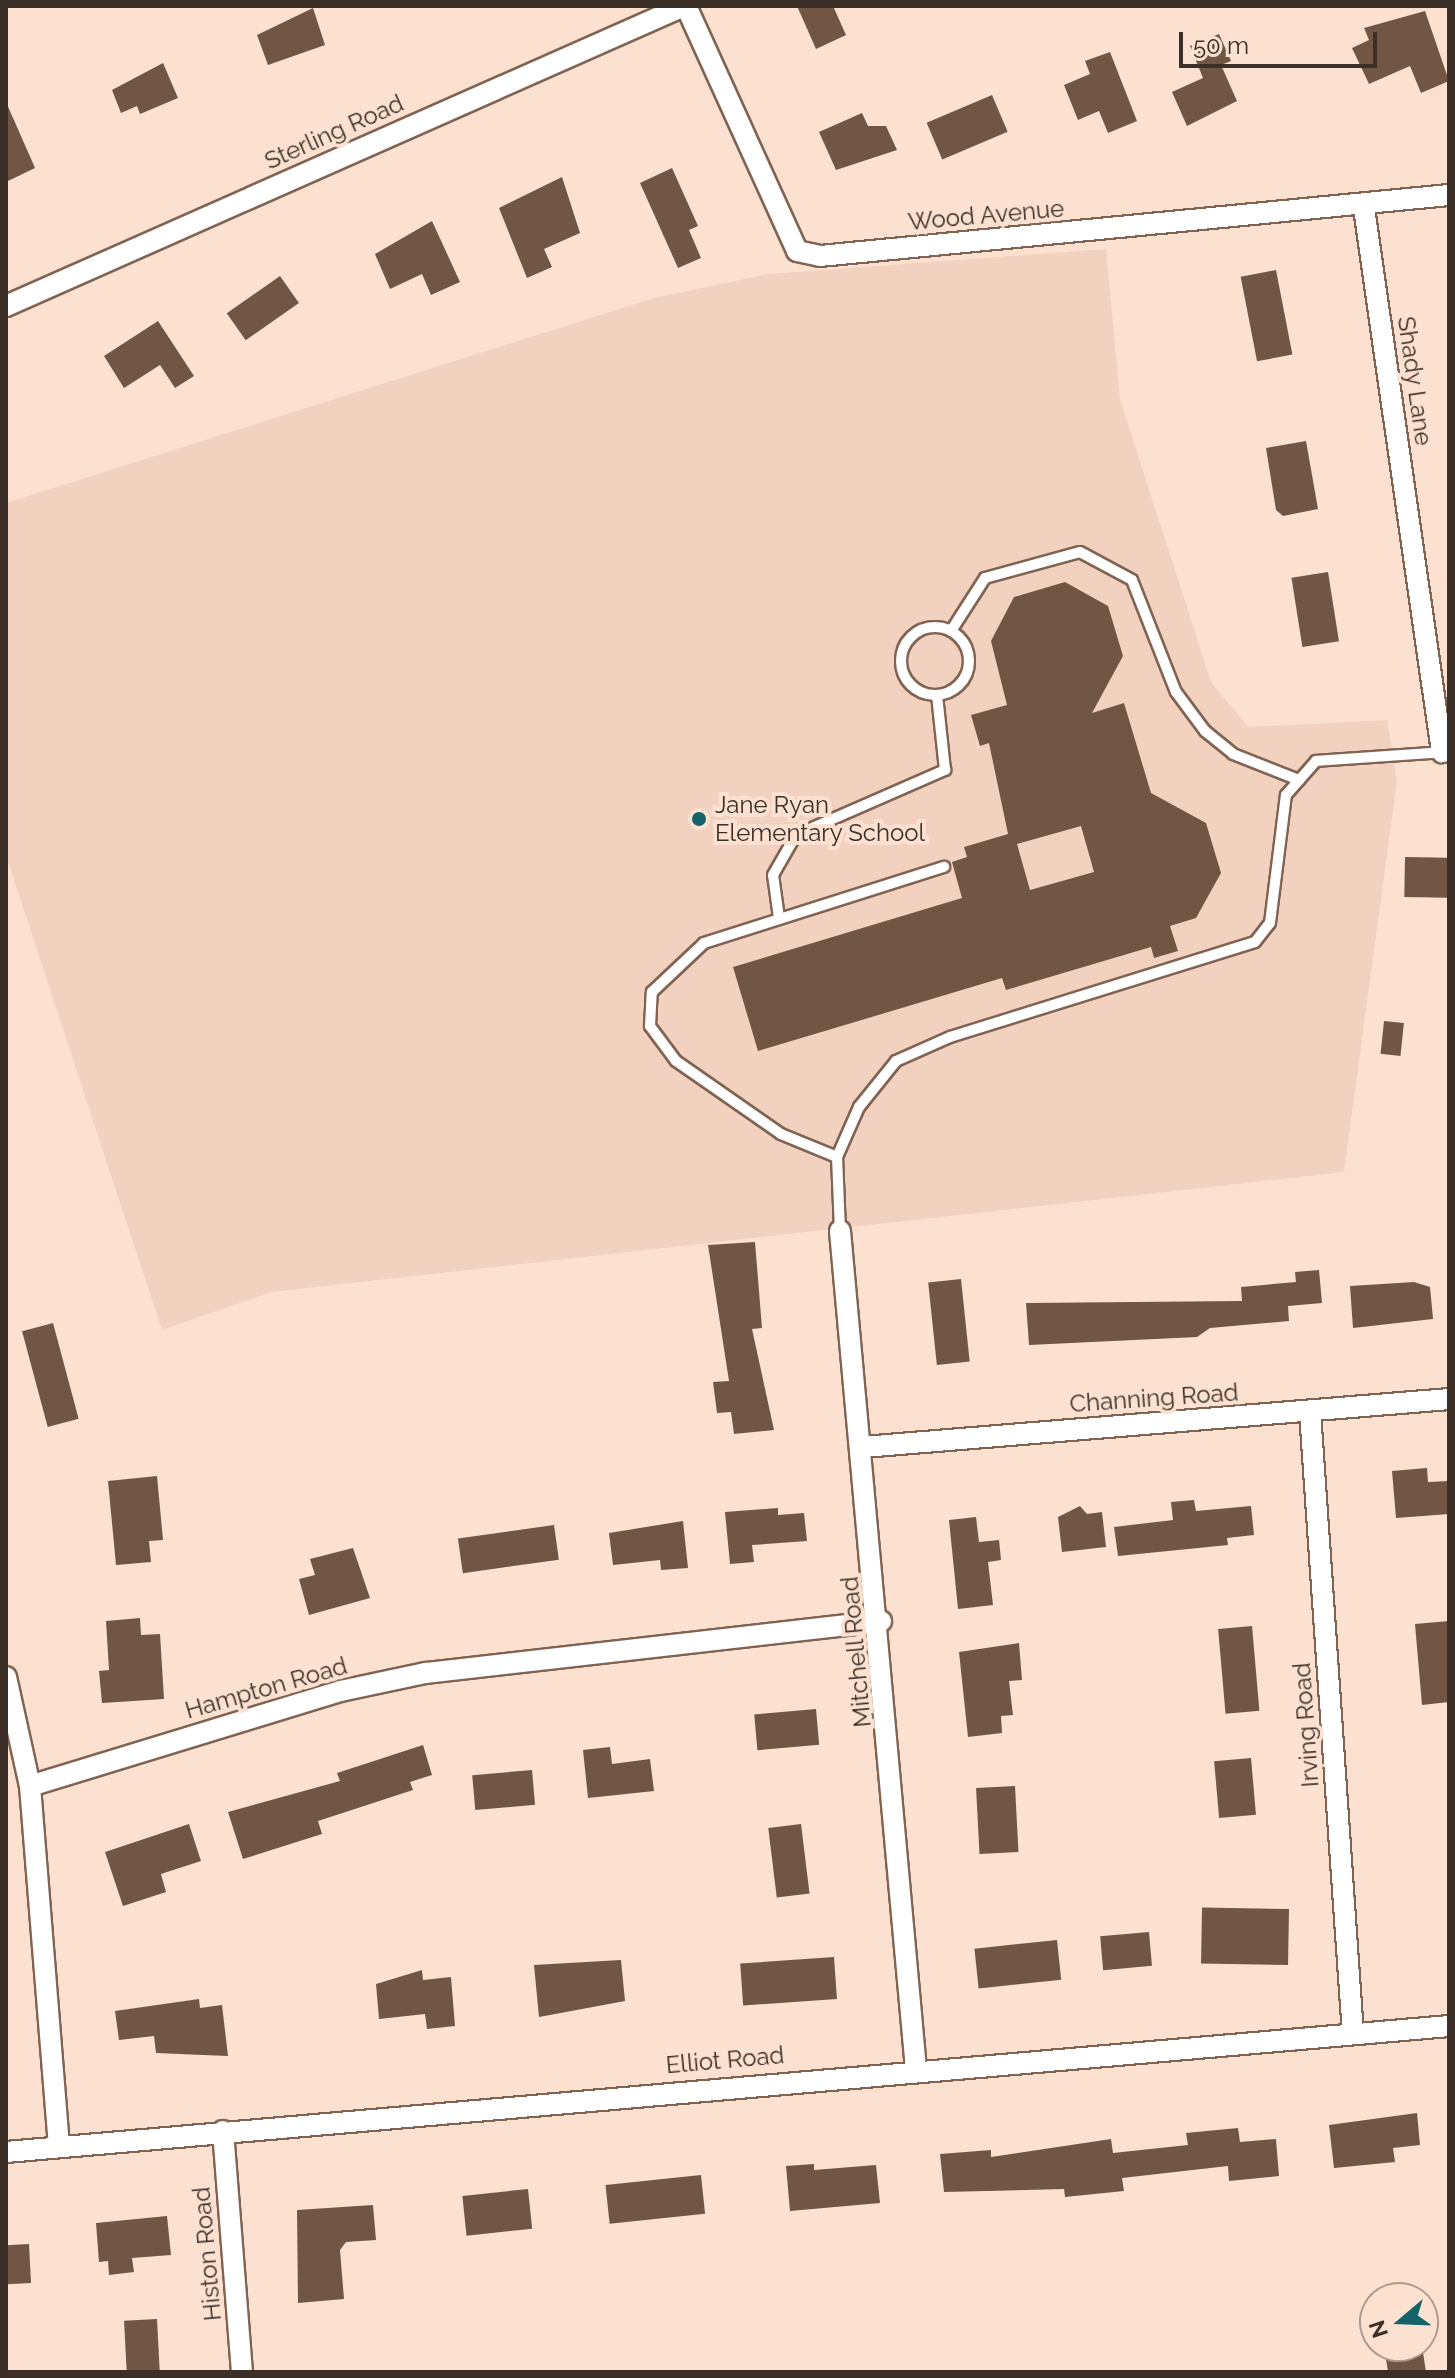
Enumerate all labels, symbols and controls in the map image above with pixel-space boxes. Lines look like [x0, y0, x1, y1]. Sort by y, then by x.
scale bar [1183, 16, 1381, 66]
text: 50 m [1193, 31, 1249, 60]
street label: Sterling Road [260, 89, 408, 175]
street label: Wood Avenue [906, 194, 1066, 236]
street label: Shady Lane [1392, 314, 1438, 448]
place label: Jane Ryan Elementary School [715, 791, 926, 847]
marker: Jane Ryan Elementary School [690, 810, 708, 828]
street label: Channing Road [1069, 1378, 1239, 1418]
street label: Mitchell Road [835, 1575, 877, 1729]
street label: Hampton Road [182, 1651, 350, 1725]
street label: Irving Road [1287, 1662, 1325, 1788]
street label: Elliot Road [665, 2040, 785, 2080]
street label: Histon Road [187, 2186, 227, 2322]
north arrow [1359, 2282, 1439, 2362]
text: N [1363, 2317, 1393, 2341]

